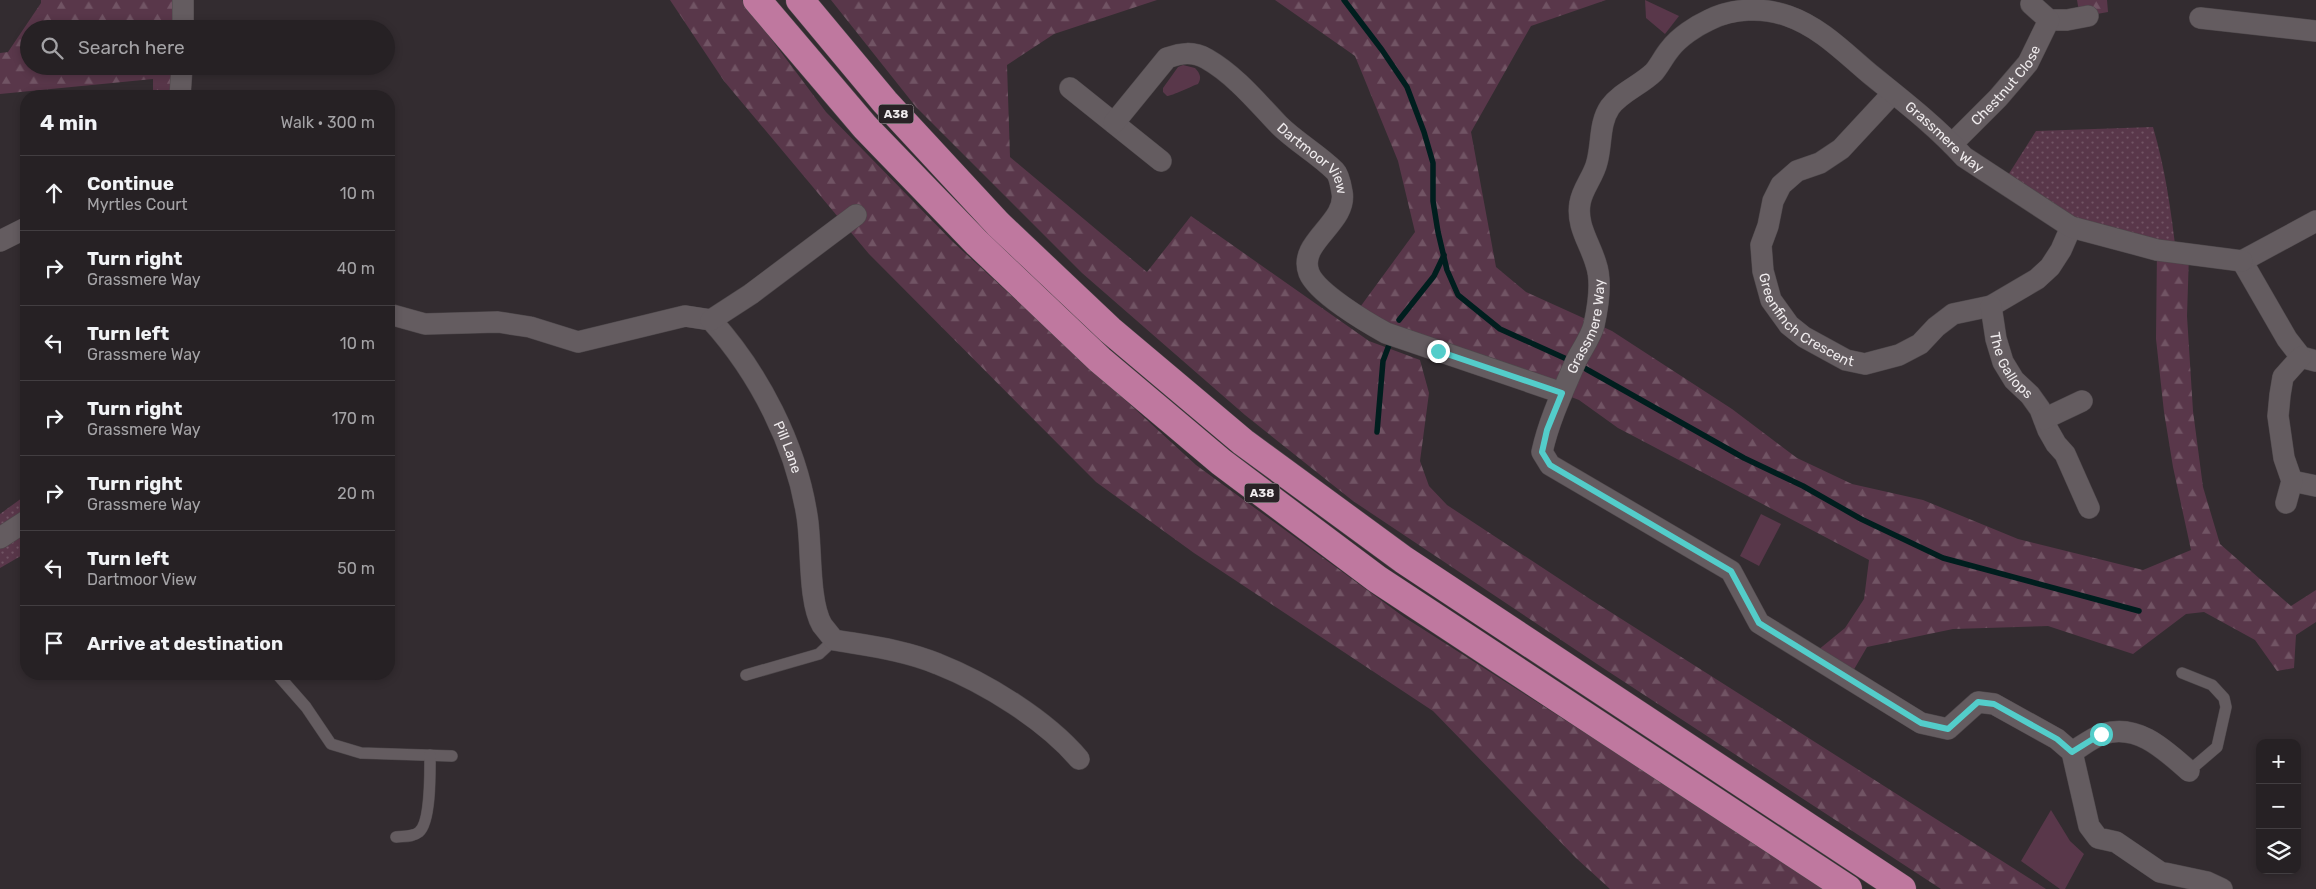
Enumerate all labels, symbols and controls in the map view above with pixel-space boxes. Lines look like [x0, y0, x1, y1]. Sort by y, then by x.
search box [20, 20, 395, 75]
icon: search [38, 34, 66, 62]
text: Search here [78, 36, 185, 59]
street label: Chestnut Close [1967, 42, 2044, 129]
street label: Grassmere Way [1902, 98, 1987, 176]
road number: A38 [878, 105, 914, 124]
text: 4 min [40, 110, 98, 135]
text: Walk · 300 m [281, 113, 375, 132]
street label: Dartmoor View [1274, 119, 1351, 196]
text: Continue [87, 172, 174, 195]
icon: ahead [40, 179, 68, 207]
text: 10 m [340, 184, 375, 203]
text: Myrtles Court [87, 195, 188, 214]
text: Turn right [87, 247, 182, 270]
icon: right [40, 254, 68, 282]
text: 40 m [337, 259, 375, 278]
text: Grassmere Way [87, 270, 201, 289]
street label: Greenfinch Crescent [1755, 271, 1856, 370]
street label: Grassmere Way [1563, 278, 1608, 376]
text: Turn left [87, 322, 169, 345]
icon: left [40, 329, 68, 357]
street label: The Gallops [1987, 331, 2037, 402]
text: 10 m [340, 334, 375, 353]
route end [1427, 340, 1450, 363]
text: Grassmere Way [87, 345, 201, 364]
text: Turn right [87, 397, 182, 420]
icon: right [40, 404, 68, 432]
text: 170 m [332, 409, 375, 428]
street label: Pill Lane [770, 418, 805, 475]
text: Grassmere Way [87, 420, 201, 439]
text: Turn right [87, 472, 182, 495]
icon: right [40, 479, 68, 507]
road number: A38 [1244, 483, 1280, 502]
text: 20 m [337, 484, 375, 503]
text: Grassmere Way [87, 495, 201, 514]
text: Turn left [87, 547, 169, 570]
icon: left [40, 554, 68, 582]
text: 50 m [337, 559, 375, 578]
text: Dartmoor View [87, 570, 197, 589]
icon: arrive [40, 629, 68, 657]
text: Arrive at destination [87, 632, 283, 655]
route start [2090, 723, 2113, 746]
map controls [2256, 739, 2301, 874]
button: + [2256, 739, 2301, 784]
button: − [2256, 784, 2301, 829]
button: layers [2256, 829, 2301, 874]

